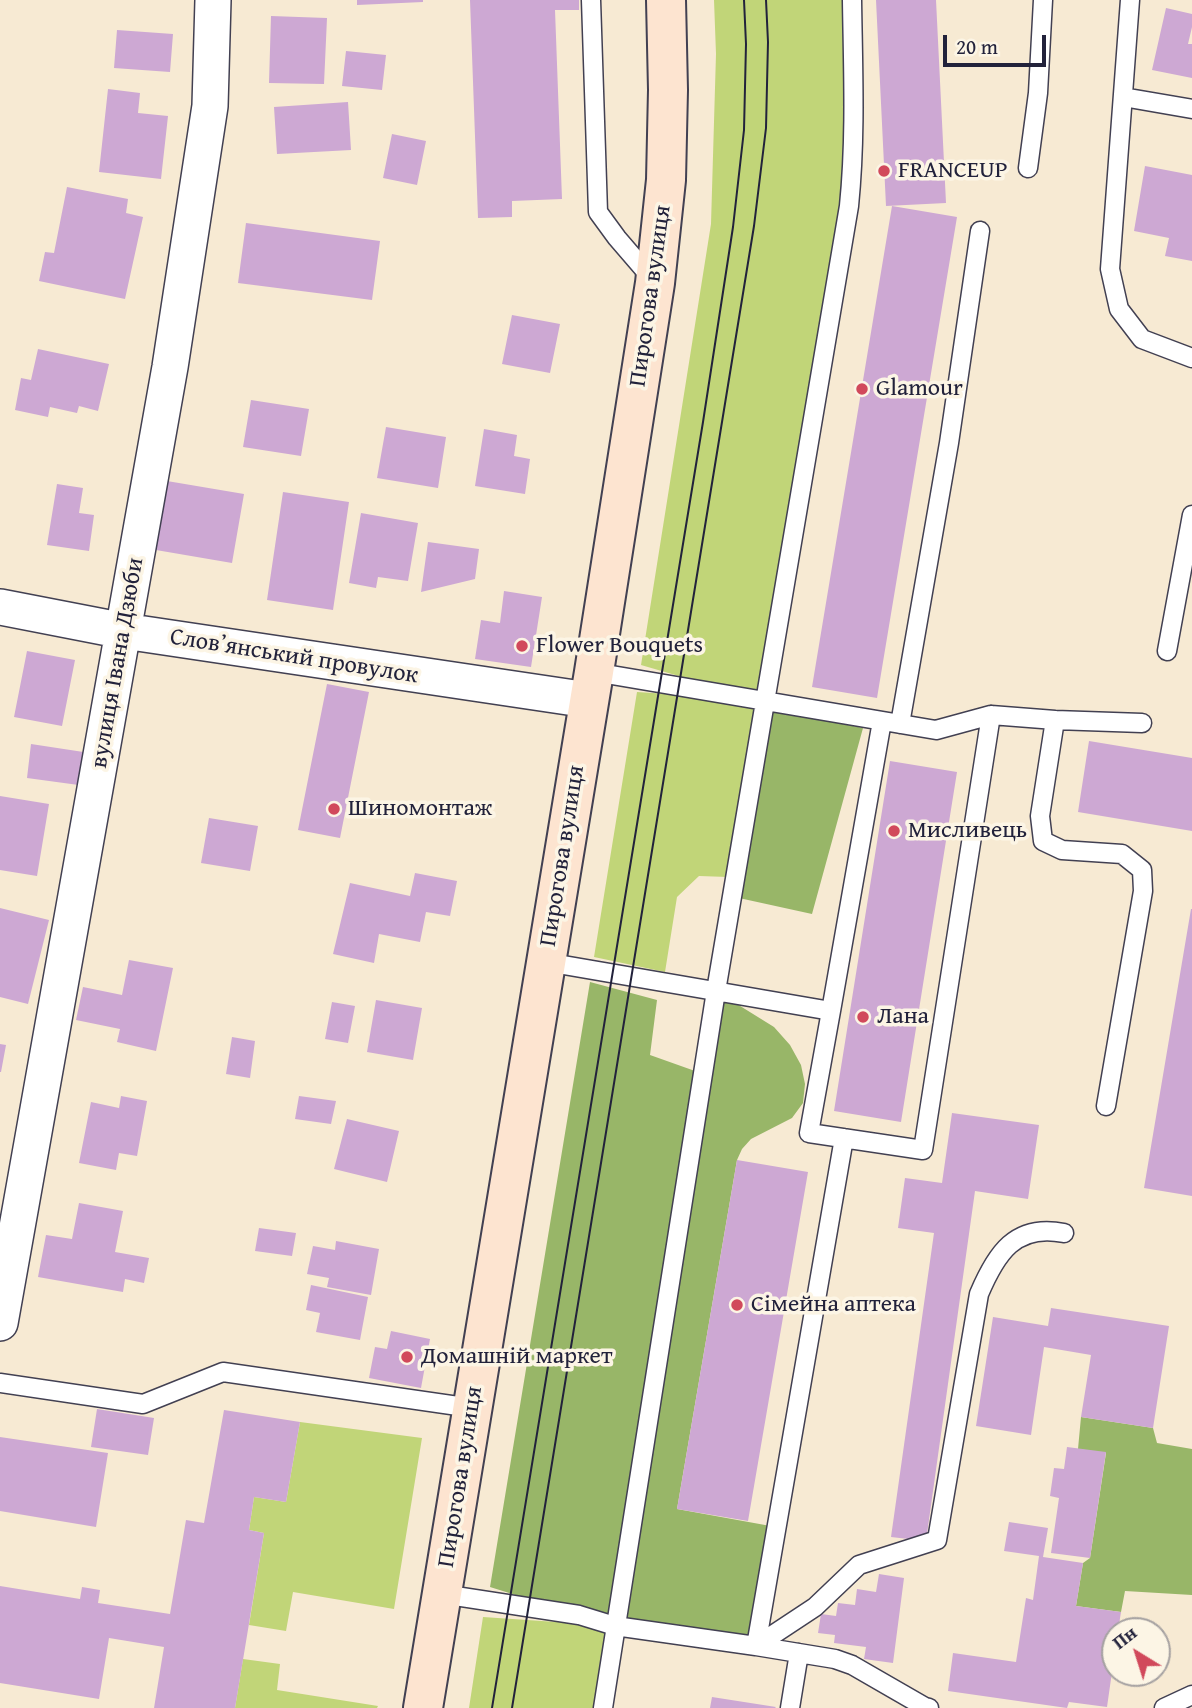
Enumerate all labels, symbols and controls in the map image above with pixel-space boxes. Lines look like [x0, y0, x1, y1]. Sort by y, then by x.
scale bar [947, 21, 1050, 65]
text: 20 m [956, 31, 998, 62]
place label: FRANCEUP [898, 157, 1008, 185]
marker: FRANCEUP [876, 163, 892, 179]
street label: Пирогова вулиця [624, 203, 678, 389]
place label: Glamour [876, 375, 963, 403]
marker: Glamour [854, 381, 870, 397]
street label: вулиця Івана Дзюби [85, 555, 151, 771]
street label: Словʼянський провулок [168, 623, 420, 691]
place label: Flower Bouquets [536, 632, 703, 660]
marker: Flower Bouquets [514, 638, 530, 654]
street label: Пирогова вулиця [534, 763, 592, 949]
place label: Шиномонтаж [348, 795, 492, 823]
marker: Шиномонтаж [326, 801, 342, 817]
place label: Мисливець [908, 817, 1027, 845]
marker: Мисливець [886, 823, 902, 839]
place label: Лана [877, 1003, 929, 1031]
marker: Лана [855, 1009, 871, 1025]
place label: Сімейна аптека [751, 1291, 916, 1319]
marker: Сімейна аптека [729, 1297, 745, 1313]
place label: Домашній маркет [421, 1343, 612, 1371]
marker: Домашній маркет [399, 1349, 415, 1365]
street label: Пирогова вулиця [432, 1384, 490, 1570]
north arrow [1101, 1617, 1171, 1687]
text: Пн [1106, 1618, 1143, 1656]

